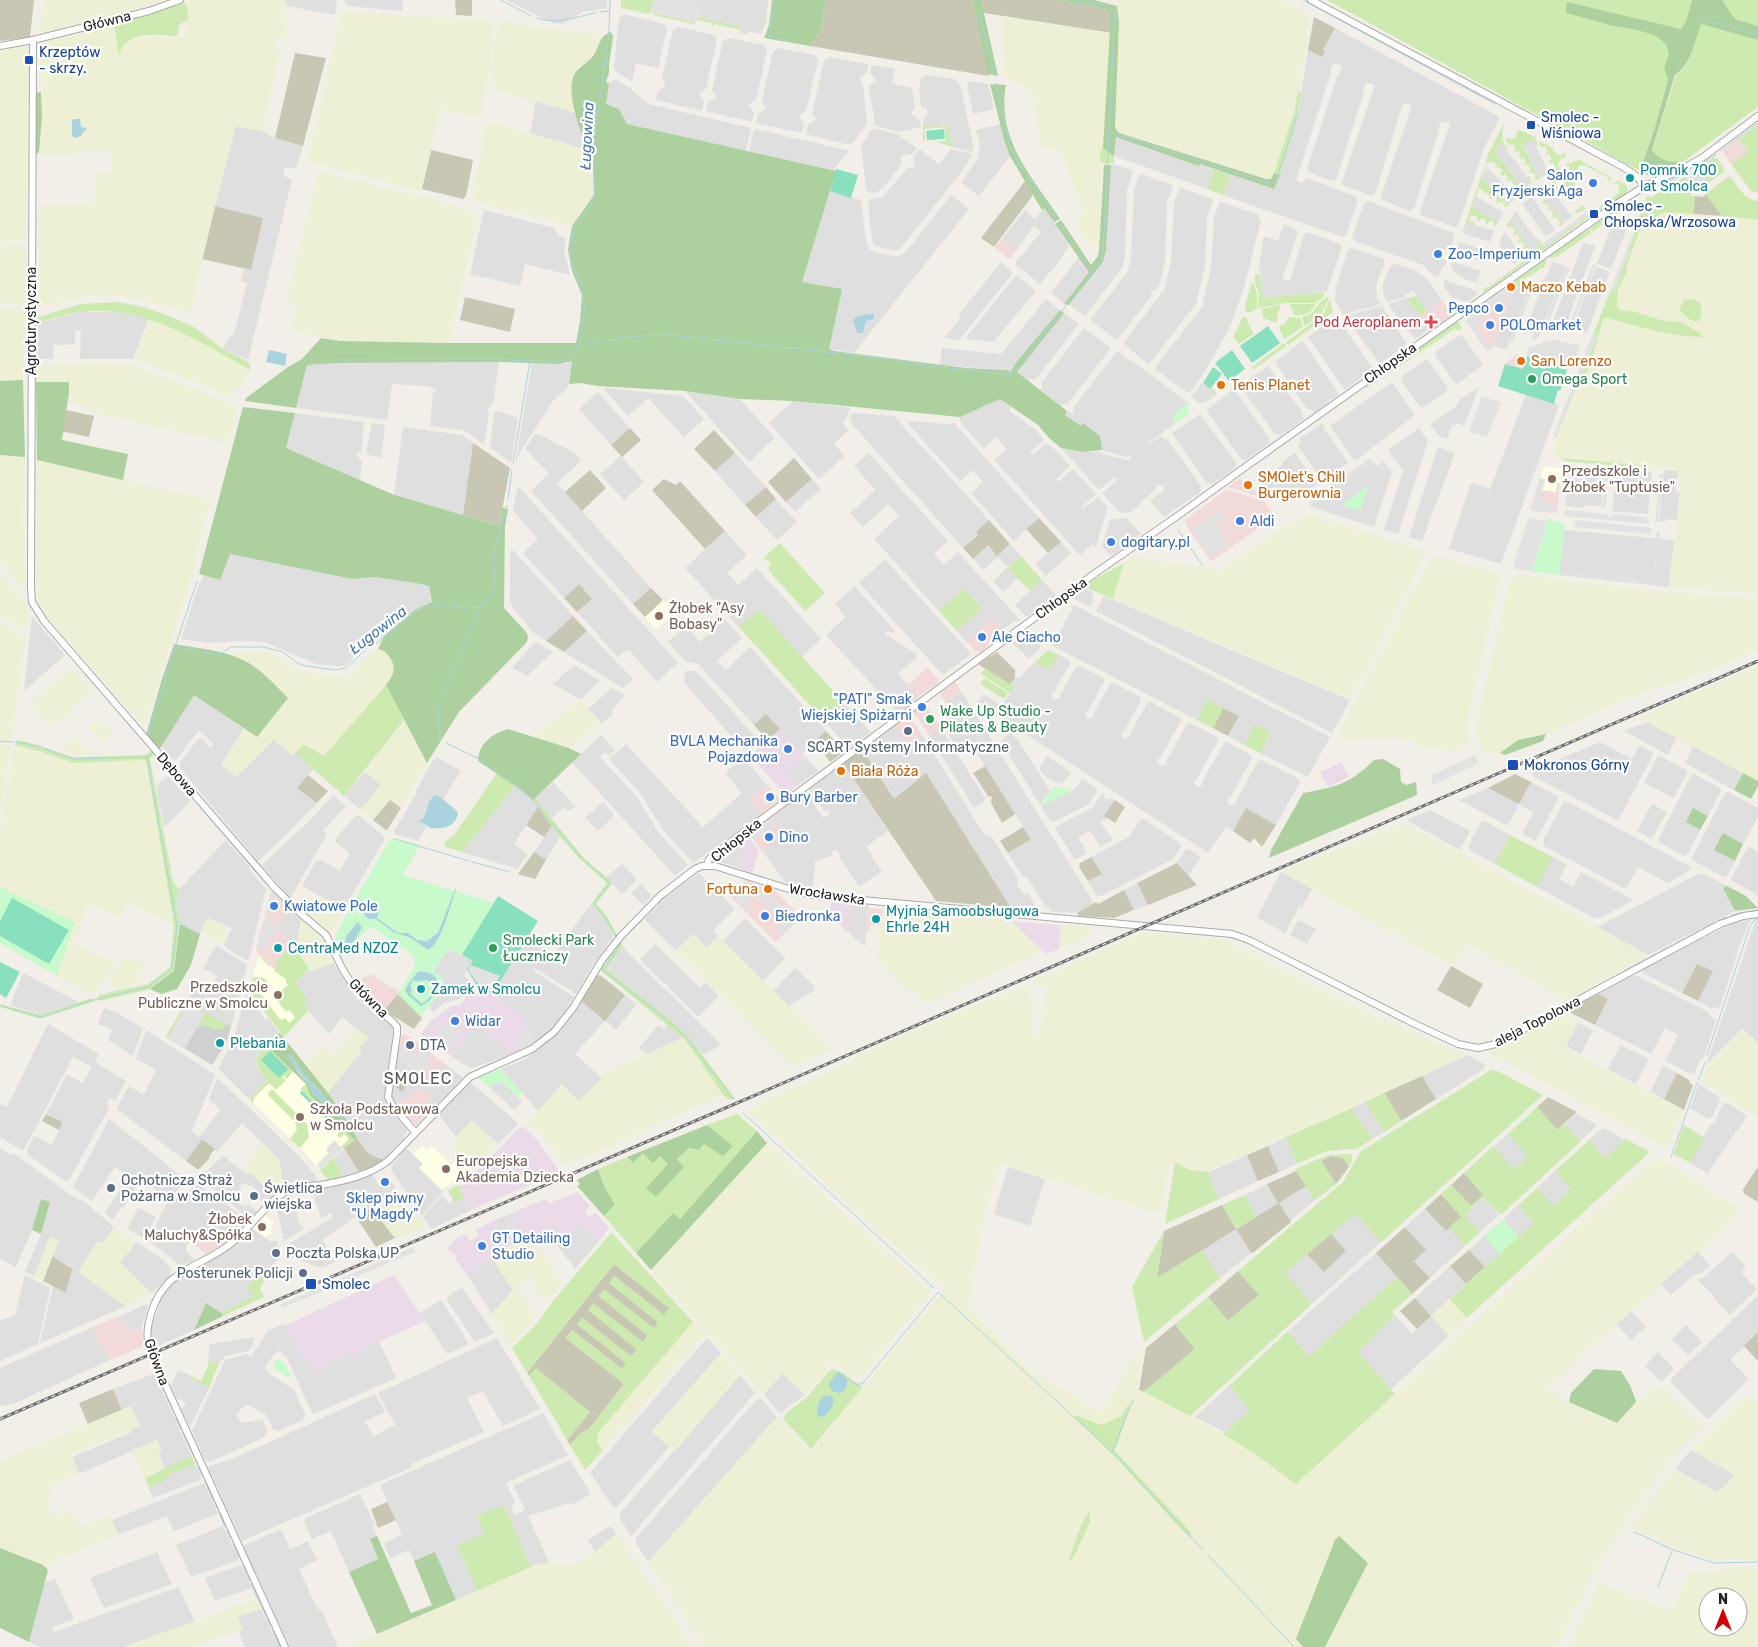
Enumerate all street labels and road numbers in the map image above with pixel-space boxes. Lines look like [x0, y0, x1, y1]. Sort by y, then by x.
street label: Główna [81, 7, 133, 36]
street label: Agroturystyczna [23, 267, 40, 375]
street label: Chłopska [1361, 339, 1420, 388]
street label: Chłopska [1032, 574, 1091, 623]
street label: Dębowa [153, 749, 200, 800]
street label: Chłopska [708, 815, 765, 866]
street label: Wrocławska [788, 880, 866, 909]
street label: Główna [345, 975, 392, 1022]
street label: aleja Topolowa [1491, 992, 1583, 1050]
street label: Główna [140, 1336, 173, 1388]

